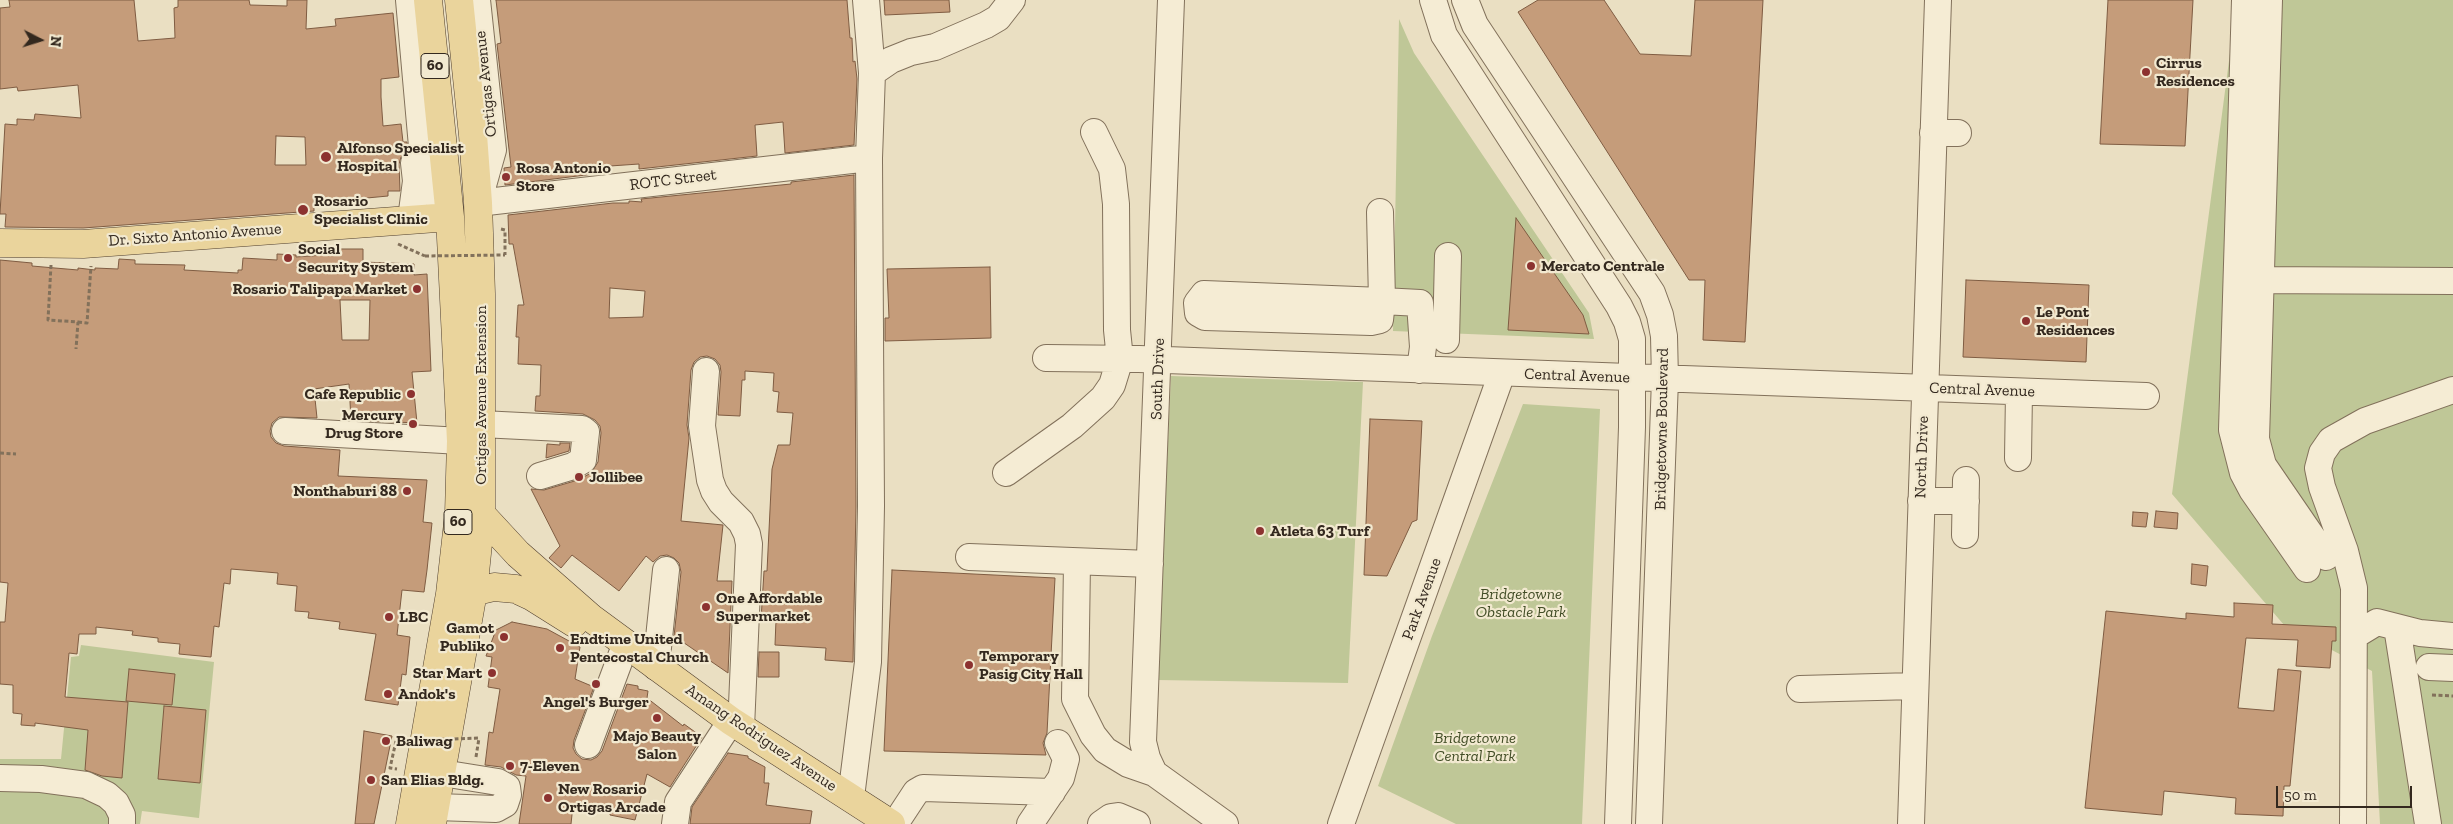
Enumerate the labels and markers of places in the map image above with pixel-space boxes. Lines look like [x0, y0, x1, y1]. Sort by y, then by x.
place label: Cirrus Residences [2156, 53, 2235, 91]
marker: Cirrus Residences [2140, 66, 2152, 78]
place label: Alfonso Specialist Hospital [337, 138, 464, 176]
marker: Alfonso Specialist Hospital [319, 150, 333, 164]
place label: Rosa Antonio Store [516, 158, 611, 196]
marker: Rosa Antonio Store [500, 171, 512, 183]
place label: Rosario Specialist Clinic [314, 191, 428, 229]
marker: Rosario Specialist Clinic [296, 203, 310, 217]
place label: Social Security System [298, 239, 414, 277]
marker: Social Security System [282, 252, 294, 264]
place label: Mercato Centrale [1541, 256, 1665, 276]
marker: Mercato Centrale [1525, 260, 1537, 272]
place label: Rosario Talipapa Market [233, 279, 407, 299]
marker: Rosario Talipapa Market [411, 283, 423, 295]
place label: Le Pont Residences [2036, 302, 2115, 340]
marker: Le Pont Residences [2020, 315, 2032, 327]
place label: Cafe Republic [304, 384, 401, 404]
marker: Cafe Republic [405, 388, 417, 400]
place label: Mercury Drug Store [325, 405, 403, 443]
marker: Mercury Drug Store [407, 418, 419, 430]
place label: Jollibee [589, 467, 643, 487]
marker: Jollibee [573, 471, 585, 483]
place label: Nonthaburi 88 [293, 481, 397, 501]
marker: Nonthaburi 88 [401, 485, 413, 497]
place label: Atleta 63 Turf [1270, 521, 1369, 541]
marker: Atleta 63 Turf [1254, 525, 1266, 537]
place label: One Affordable Supermarket [716, 588, 823, 626]
marker: One Affordable Supermarket [700, 601, 712, 613]
place label: LBC [399, 607, 428, 627]
marker: LBC [383, 611, 395, 623]
place label: Gamot Publiko [440, 618, 494, 656]
place label: Endtime United Pentecostal Church [570, 629, 709, 667]
marker: Gamot Publiko [498, 631, 510, 643]
marker: Endtime United Pentecostal Church [554, 642, 566, 654]
place label: Temporary Pasig City Hall [979, 646, 1083, 684]
marker: Temporary Pasig City Hall [963, 659, 975, 671]
place label: Star Mart [413, 663, 482, 683]
marker: Star Mart [486, 667, 498, 679]
marker: Angel's Burger [590, 678, 602, 690]
place label: Andok's [398, 684, 455, 704]
marker: Andok's [382, 688, 394, 700]
place label: Angel's Burger [543, 692, 649, 712]
marker: Majo Beauty Salon [651, 712, 663, 724]
place label: Majo Beauty Salon [613, 726, 701, 764]
place label: Baliwag [396, 731, 453, 751]
marker: Baliwag [380, 735, 392, 747]
place label: 7-Eleven [520, 756, 579, 776]
marker: 7-Eleven [504, 760, 516, 772]
place label: San Elias Bldg. [381, 770, 484, 790]
marker: San Elias Bldg. [365, 774, 377, 786]
place label: New Rosario Ortigas Arcade [558, 779, 666, 817]
marker: New Rosario Ortigas Arcade [542, 792, 554, 804]

